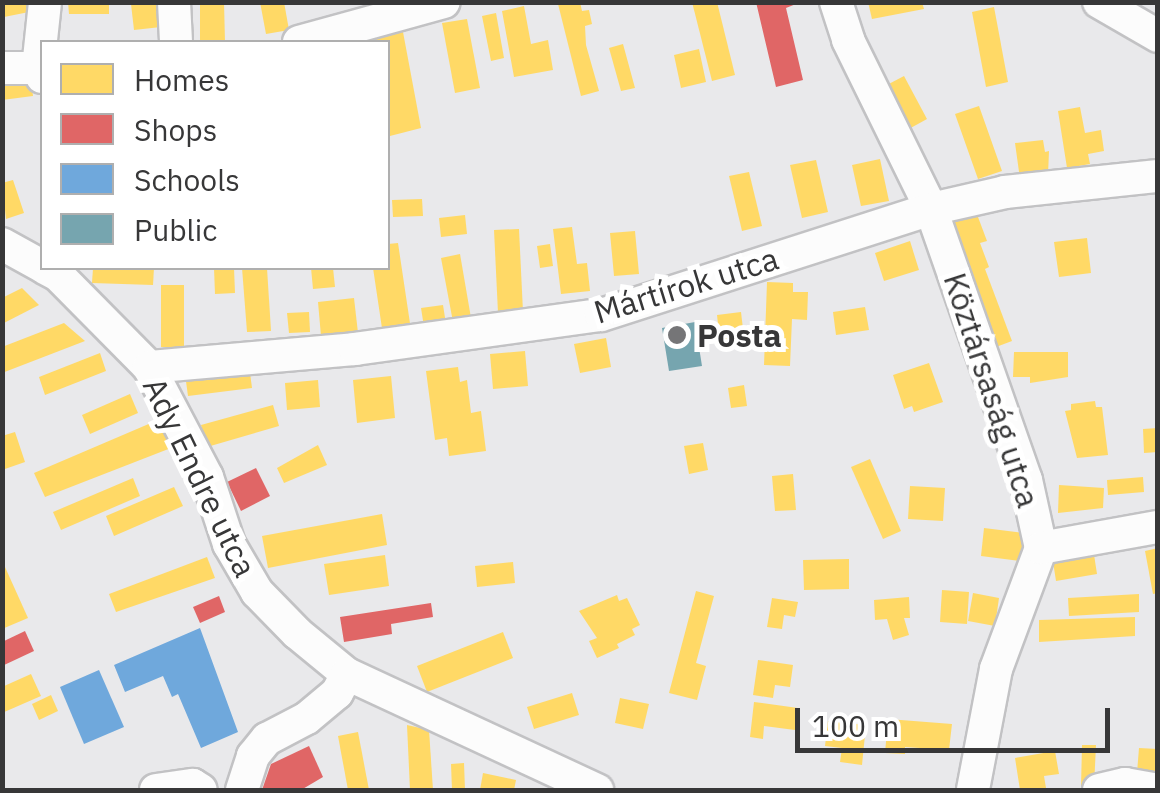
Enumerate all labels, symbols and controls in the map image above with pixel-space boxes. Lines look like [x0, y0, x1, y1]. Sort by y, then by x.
legend [40, 40, 390, 270]
text: Homes [134, 60, 229, 99]
text: Shops [134, 110, 217, 149]
text: Schools [134, 160, 240, 199]
text: Public [134, 210, 217, 249]
street label: Mártírok utca [589, 239, 783, 331]
street label: Köztársaság utca [936, 268, 1048, 512]
place label: Posta [697, 316, 782, 354]
marker: Posta [666, 324, 688, 346]
street label: Ady Endre utca [135, 371, 265, 583]
scale bar [800, 688, 1115, 750]
text: 100 m [812, 706, 899, 745]

